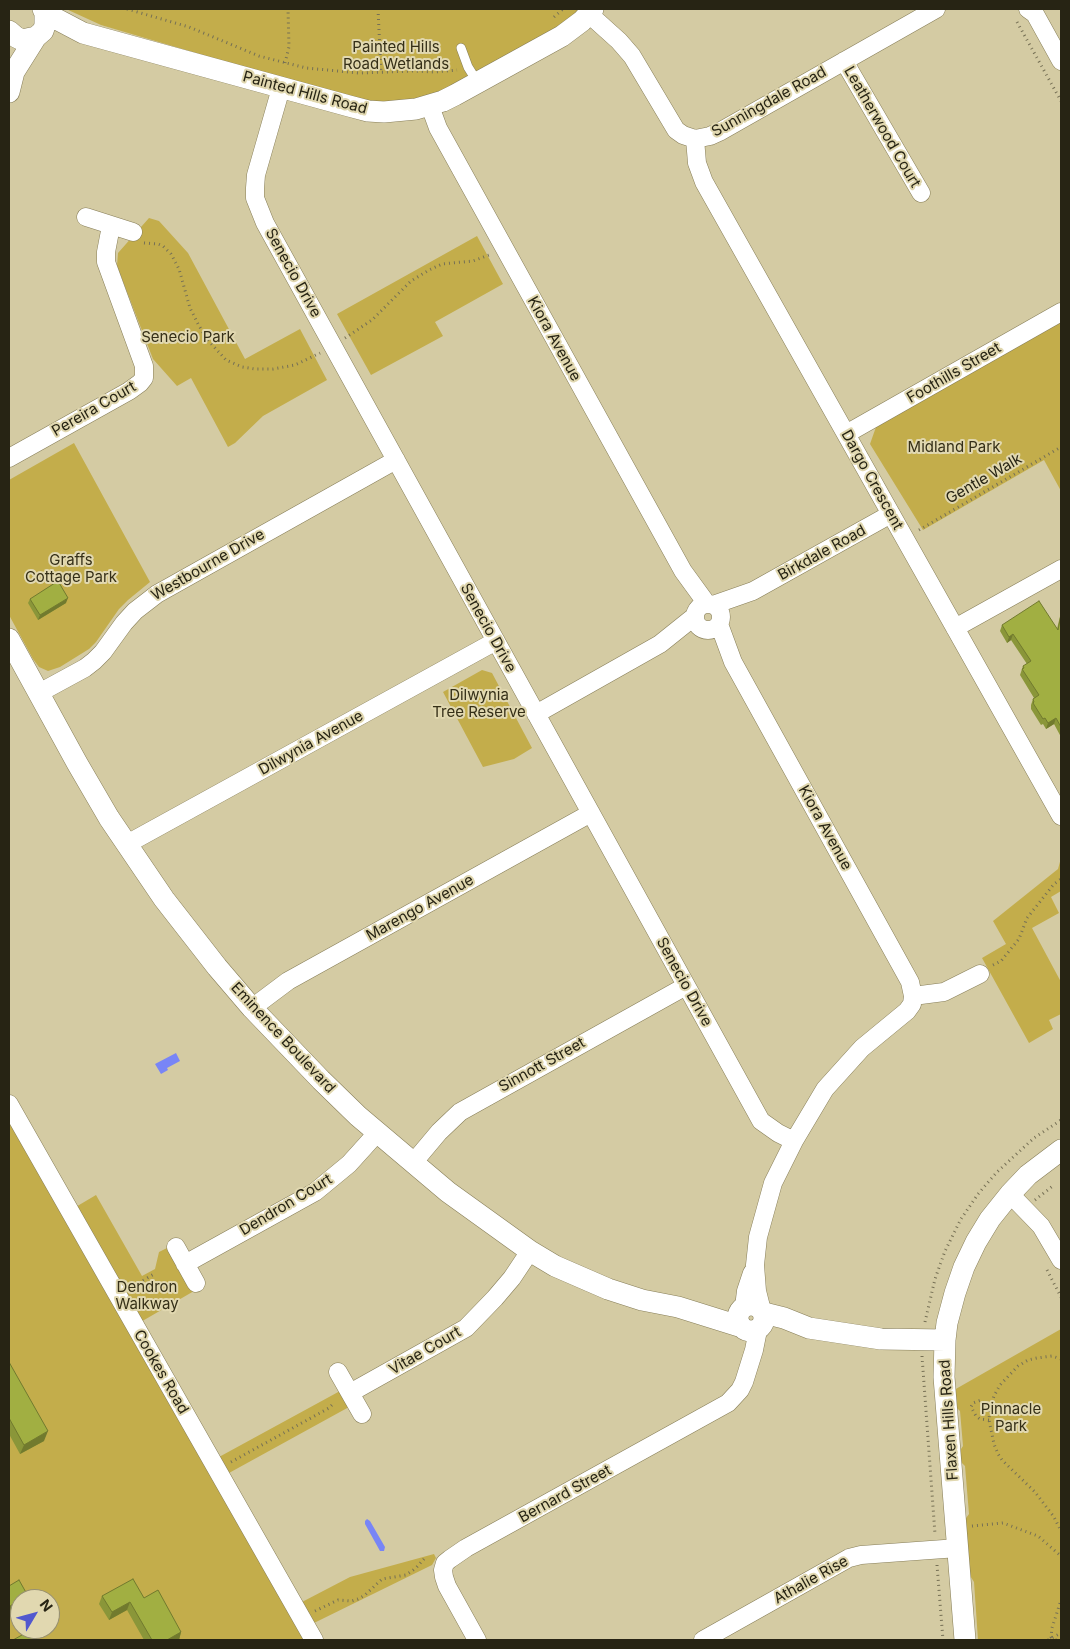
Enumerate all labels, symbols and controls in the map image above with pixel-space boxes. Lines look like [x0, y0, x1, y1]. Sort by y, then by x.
park label: Painted Hills Road Wetlands [343, 38, 449, 73]
street label: Sunningdale Road [709, 63, 829, 141]
street label: Leatherwood Court [840, 63, 924, 191]
street label: Painted Hills Road [241, 68, 369, 118]
street label: Senecio Drive [261, 226, 325, 320]
street label: Kiora Avenue [523, 294, 585, 384]
park label: Senecio Park [141, 328, 235, 346]
street label: Foothills Street [904, 339, 1004, 407]
street label: Pereira Court [49, 378, 139, 440]
street label: Dargo Crescent [837, 427, 907, 533]
park label: Midland Park [908, 438, 1000, 456]
street label: Gentle Walk [943, 450, 1025, 508]
street label: Birkdale Road [775, 521, 869, 585]
street label: Westbourne Drive [148, 525, 268, 605]
park label: Graffs Cottage Park [25, 551, 117, 586]
street label: Senecio Drive [456, 581, 520, 675]
park label: Dilwynia Tree Reserve [432, 686, 526, 721]
street label: Dilwynia Avenue [256, 707, 366, 779]
street label: Kiora Avenue [794, 783, 856, 873]
street label: Marengo Avenue [363, 871, 477, 945]
street label: Senecio Drive [652, 935, 716, 1029]
street label: Eminence Boulevard [227, 979, 339, 1097]
street label: Sinnott Street [496, 1034, 588, 1096]
street label: Dendron Court [236, 1170, 336, 1240]
park label: Dendron Walkway [115, 1278, 179, 1313]
street label: Vitae Court [386, 1323, 464, 1379]
street label: Cookes Road [130, 1327, 192, 1417]
street label: Flaxen Hills Road [936, 1359, 962, 1481]
park label: Pinnacle Park [981, 1400, 1041, 1435]
street label: Bernard Street [516, 1461, 614, 1527]
street label: Athalie Rise [771, 1552, 851, 1608]
north arrow [10, 1589, 60, 1639]
text: N [37, 1596, 57, 1615]

